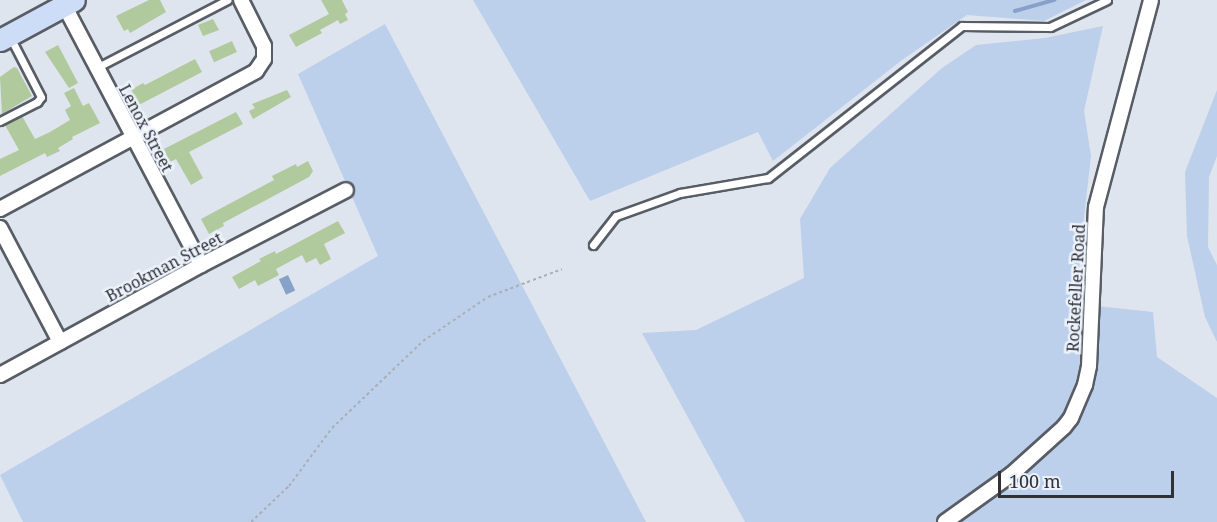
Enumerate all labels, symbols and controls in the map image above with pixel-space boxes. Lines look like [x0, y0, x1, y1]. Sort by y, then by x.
street label: Lenox Street [115, 81, 177, 175]
street label: Rockefeller Road [1063, 223, 1089, 353]
street label: Brookman Street [103, 228, 225, 306]
scale bar [1001, 459, 1176, 497]
text: 100 m [1009, 469, 1061, 493]

